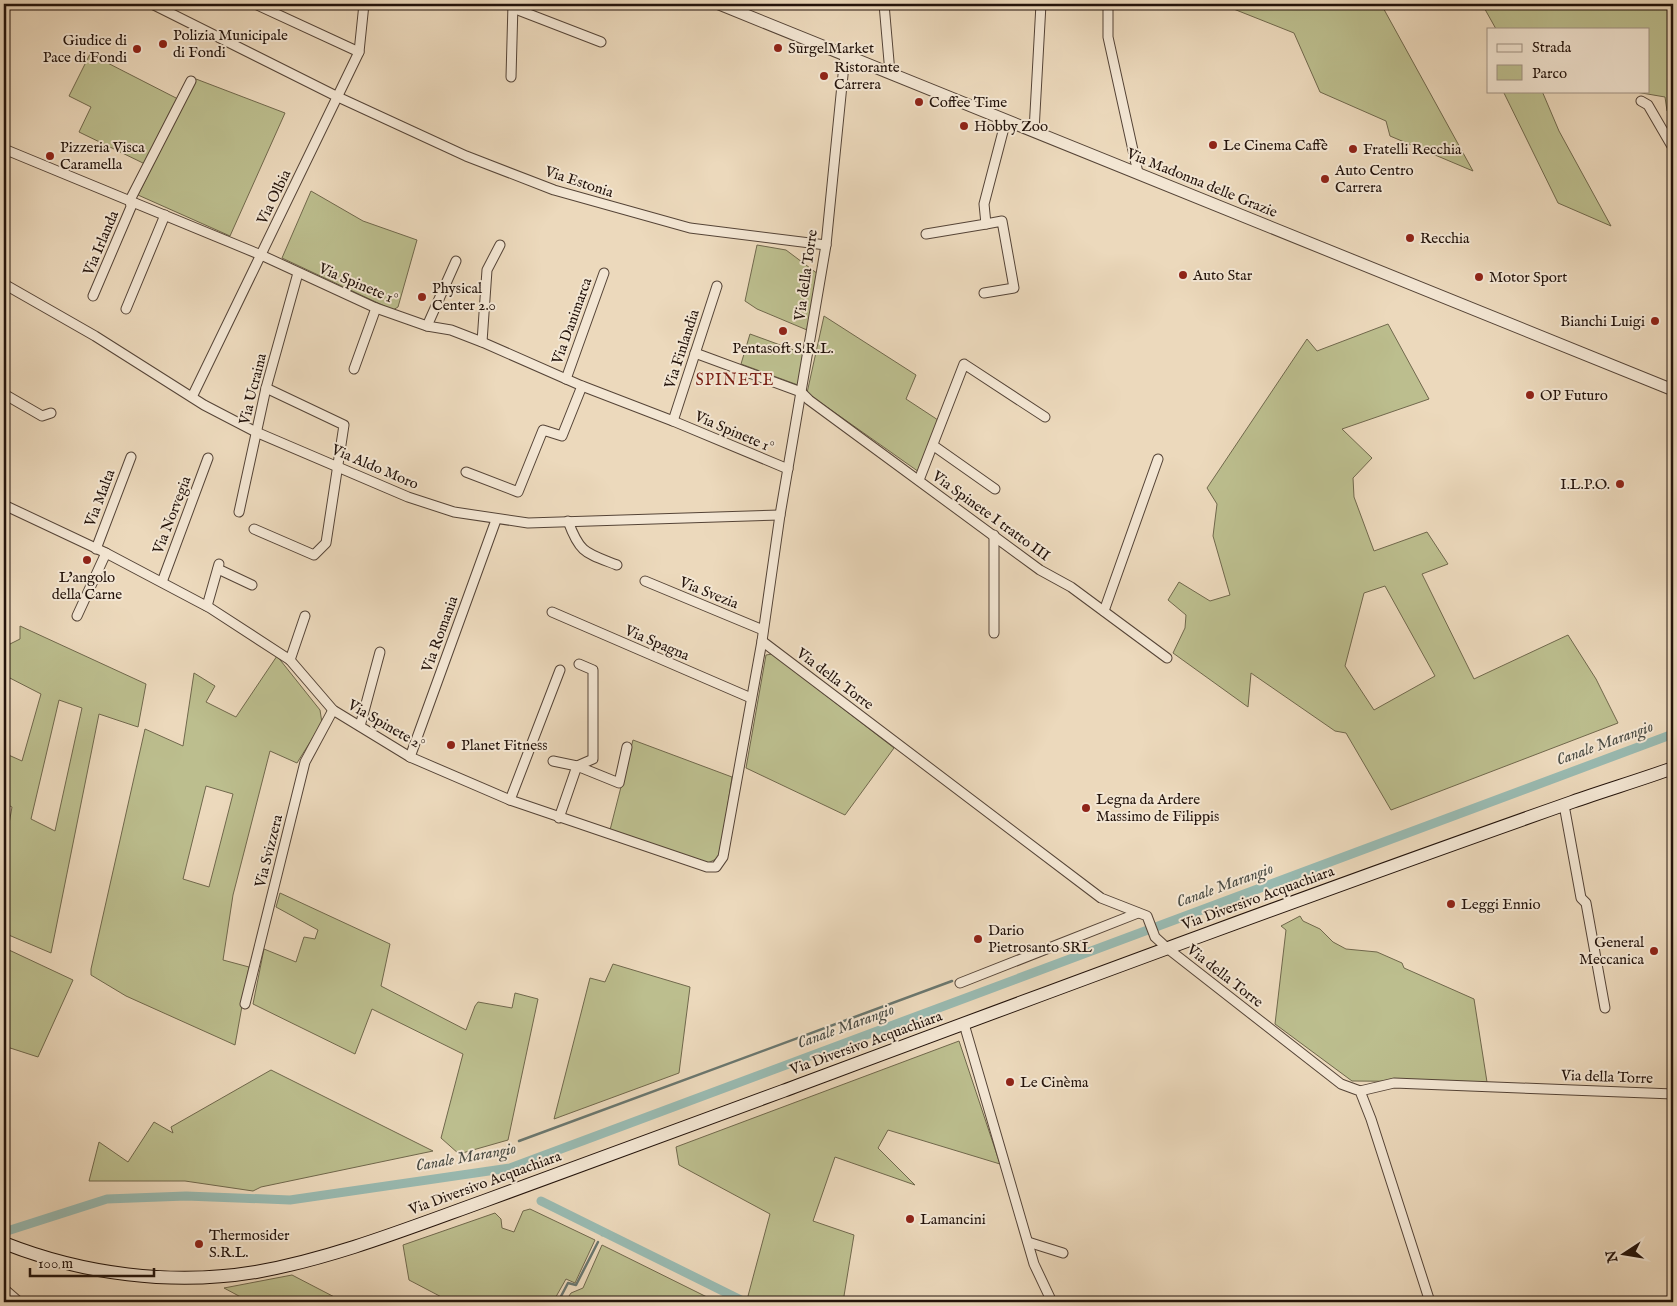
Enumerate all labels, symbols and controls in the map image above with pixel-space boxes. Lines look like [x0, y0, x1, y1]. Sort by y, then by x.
place label: Polizia Municipale di Fondi [173, 26, 288, 62]
legend [1487, 28, 1650, 92]
place label: Giudice di Pace di Fondi [43, 31, 127, 67]
marker: Polizia Municipale di Fondi [157, 38, 169, 50]
text: Strada [1532, 38, 1572, 57]
place label: SurgelMarket [788, 39, 874, 58]
marker: SurgelMarket [772, 42, 784, 54]
marker: Giudice di Pace di Fondi [131, 43, 143, 55]
place label: Ristorante Carrera [834, 58, 900, 94]
text: Parco [1532, 64, 1567, 83]
marker: Ristorante Carrera [818, 70, 830, 82]
place label: Coffee Time [929, 93, 1007, 112]
marker: Coffee Time [913, 96, 925, 108]
place label: Hobby Zoo [974, 117, 1048, 136]
marker: Hobby Zoo [958, 120, 970, 132]
place label: Le Cinema Caffè [1223, 136, 1328, 155]
place label: Pizzeria Visca Caramella [60, 138, 145, 174]
marker: Le Cinema Caffè [1207, 139, 1219, 151]
place label: Fratelli Recchia [1363, 140, 1462, 159]
marker: Fratelli Recchia [1347, 143, 1359, 155]
street label: Via Madonna delle Grazie [1123, 144, 1280, 222]
marker: Pizzeria Visca Caramella [44, 150, 56, 162]
place label: Auto Centro Carrera [1334, 161, 1414, 197]
street label: Via Estonia [541, 162, 616, 202]
street label: Via Olbia [252, 166, 296, 228]
marker: Auto Centro Carrera [1319, 173, 1331, 185]
street label: Via Irlanda [78, 207, 123, 279]
street label: Via della Torre [790, 228, 822, 323]
place label: Recchia [1420, 229, 1470, 248]
marker: Recchia [1404, 232, 1416, 244]
street label: Via Spinete 1° [315, 258, 401, 309]
place label: Auto Star [1192, 266, 1253, 285]
place label: Motor Sport [1489, 268, 1567, 287]
marker: Auto Star [1177, 269, 1189, 281]
marker: Motor Sport [1473, 271, 1485, 283]
street label: Via Danimarca [547, 275, 597, 368]
place label: Physical Center 2.0 [432, 279, 496, 315]
marker: Physical Center 2.0 [416, 291, 428, 303]
street label: Via Finlandia [660, 306, 704, 392]
place label: Bianchi Luigi [1560, 312, 1645, 331]
marker: Bianchi Luigi [1649, 315, 1661, 327]
marker: Pentasoft S.R.L. [777, 325, 789, 337]
place label: Pentasoft S.R.L. [732, 339, 834, 358]
street label: Via Ucraina [235, 351, 271, 428]
district label: SPINETE [696, 371, 775, 391]
place label: OP Futuro [1540, 386, 1608, 405]
marker: OP Futuro [1524, 389, 1536, 401]
street label: Via Spinete 1° [691, 406, 777, 457]
street label: Via Aldo Moro [328, 440, 421, 494]
street label: Via Malta [80, 466, 120, 530]
street label: Via Spinete I tratto III [927, 466, 1054, 566]
street label: Via Norvegia [148, 473, 196, 558]
place label: I.L.P.O. [1560, 475, 1610, 494]
marker: I.L.P.O. [1614, 478, 1626, 490]
marker: L'angolo della Carne [81, 554, 93, 566]
place label: L'angolo della Carne [52, 568, 122, 604]
street label: Via Svezia [676, 572, 742, 614]
street label: Via Romania [417, 593, 463, 676]
street label: Via Spagna [621, 620, 693, 665]
street label: Via della Torre [792, 643, 878, 714]
street label: Via Spinete 2° [343, 695, 428, 755]
water label: Canale Marangio [1554, 717, 1656, 771]
place label: Planet Fitness [461, 736, 548, 755]
marker: Planet Fitness [445, 739, 457, 751]
place label: Legna da Ardere Massimo de Filippis [1096, 790, 1219, 826]
marker: Legna da Ardere Massimo de Filippis [1080, 802, 1092, 814]
street label: Via Svizzera [251, 812, 287, 890]
water label: Canale Marangio [1174, 859, 1276, 913]
street label: Via Diversivo Acquachiara [1178, 861, 1337, 935]
place label: Leggi Ennio [1461, 895, 1541, 914]
marker: Leggi Ennio [1445, 898, 1457, 910]
place label: Dario Pietrosanto SRL [988, 921, 1092, 957]
marker: Dario Pietrosanto SRL [972, 933, 984, 945]
place label: General Meccanica [1579, 933, 1645, 969]
street label: Via della Torre [1182, 940, 1267, 1012]
marker: General Meccanica [1648, 945, 1660, 957]
water label: Canale Marangio [795, 1000, 897, 1054]
street label: Via Diversivo Acquachiara [786, 1006, 945, 1080]
street label: Via della Torre [1560, 1066, 1653, 1088]
place label: Le Cinèma [1020, 1073, 1089, 1092]
marker: Le Cinèma [1004, 1076, 1016, 1088]
water label: Canale Marangio [414, 1139, 518, 1177]
street label: Via Diversivo Acquachiara [405, 1146, 564, 1220]
place label: Lamancini [920, 1210, 986, 1229]
marker: Lamancini [904, 1213, 916, 1225]
place label: Thermosider S.R.L. [209, 1226, 290, 1262]
north arrow [1600, 1228, 1650, 1278]
marker: Thermosider S.R.L. [193, 1238, 205, 1250]
scale bar [30, 1246, 154, 1278]
text: N [1602, 1249, 1623, 1265]
text: 100 m [38, 1254, 74, 1273]

